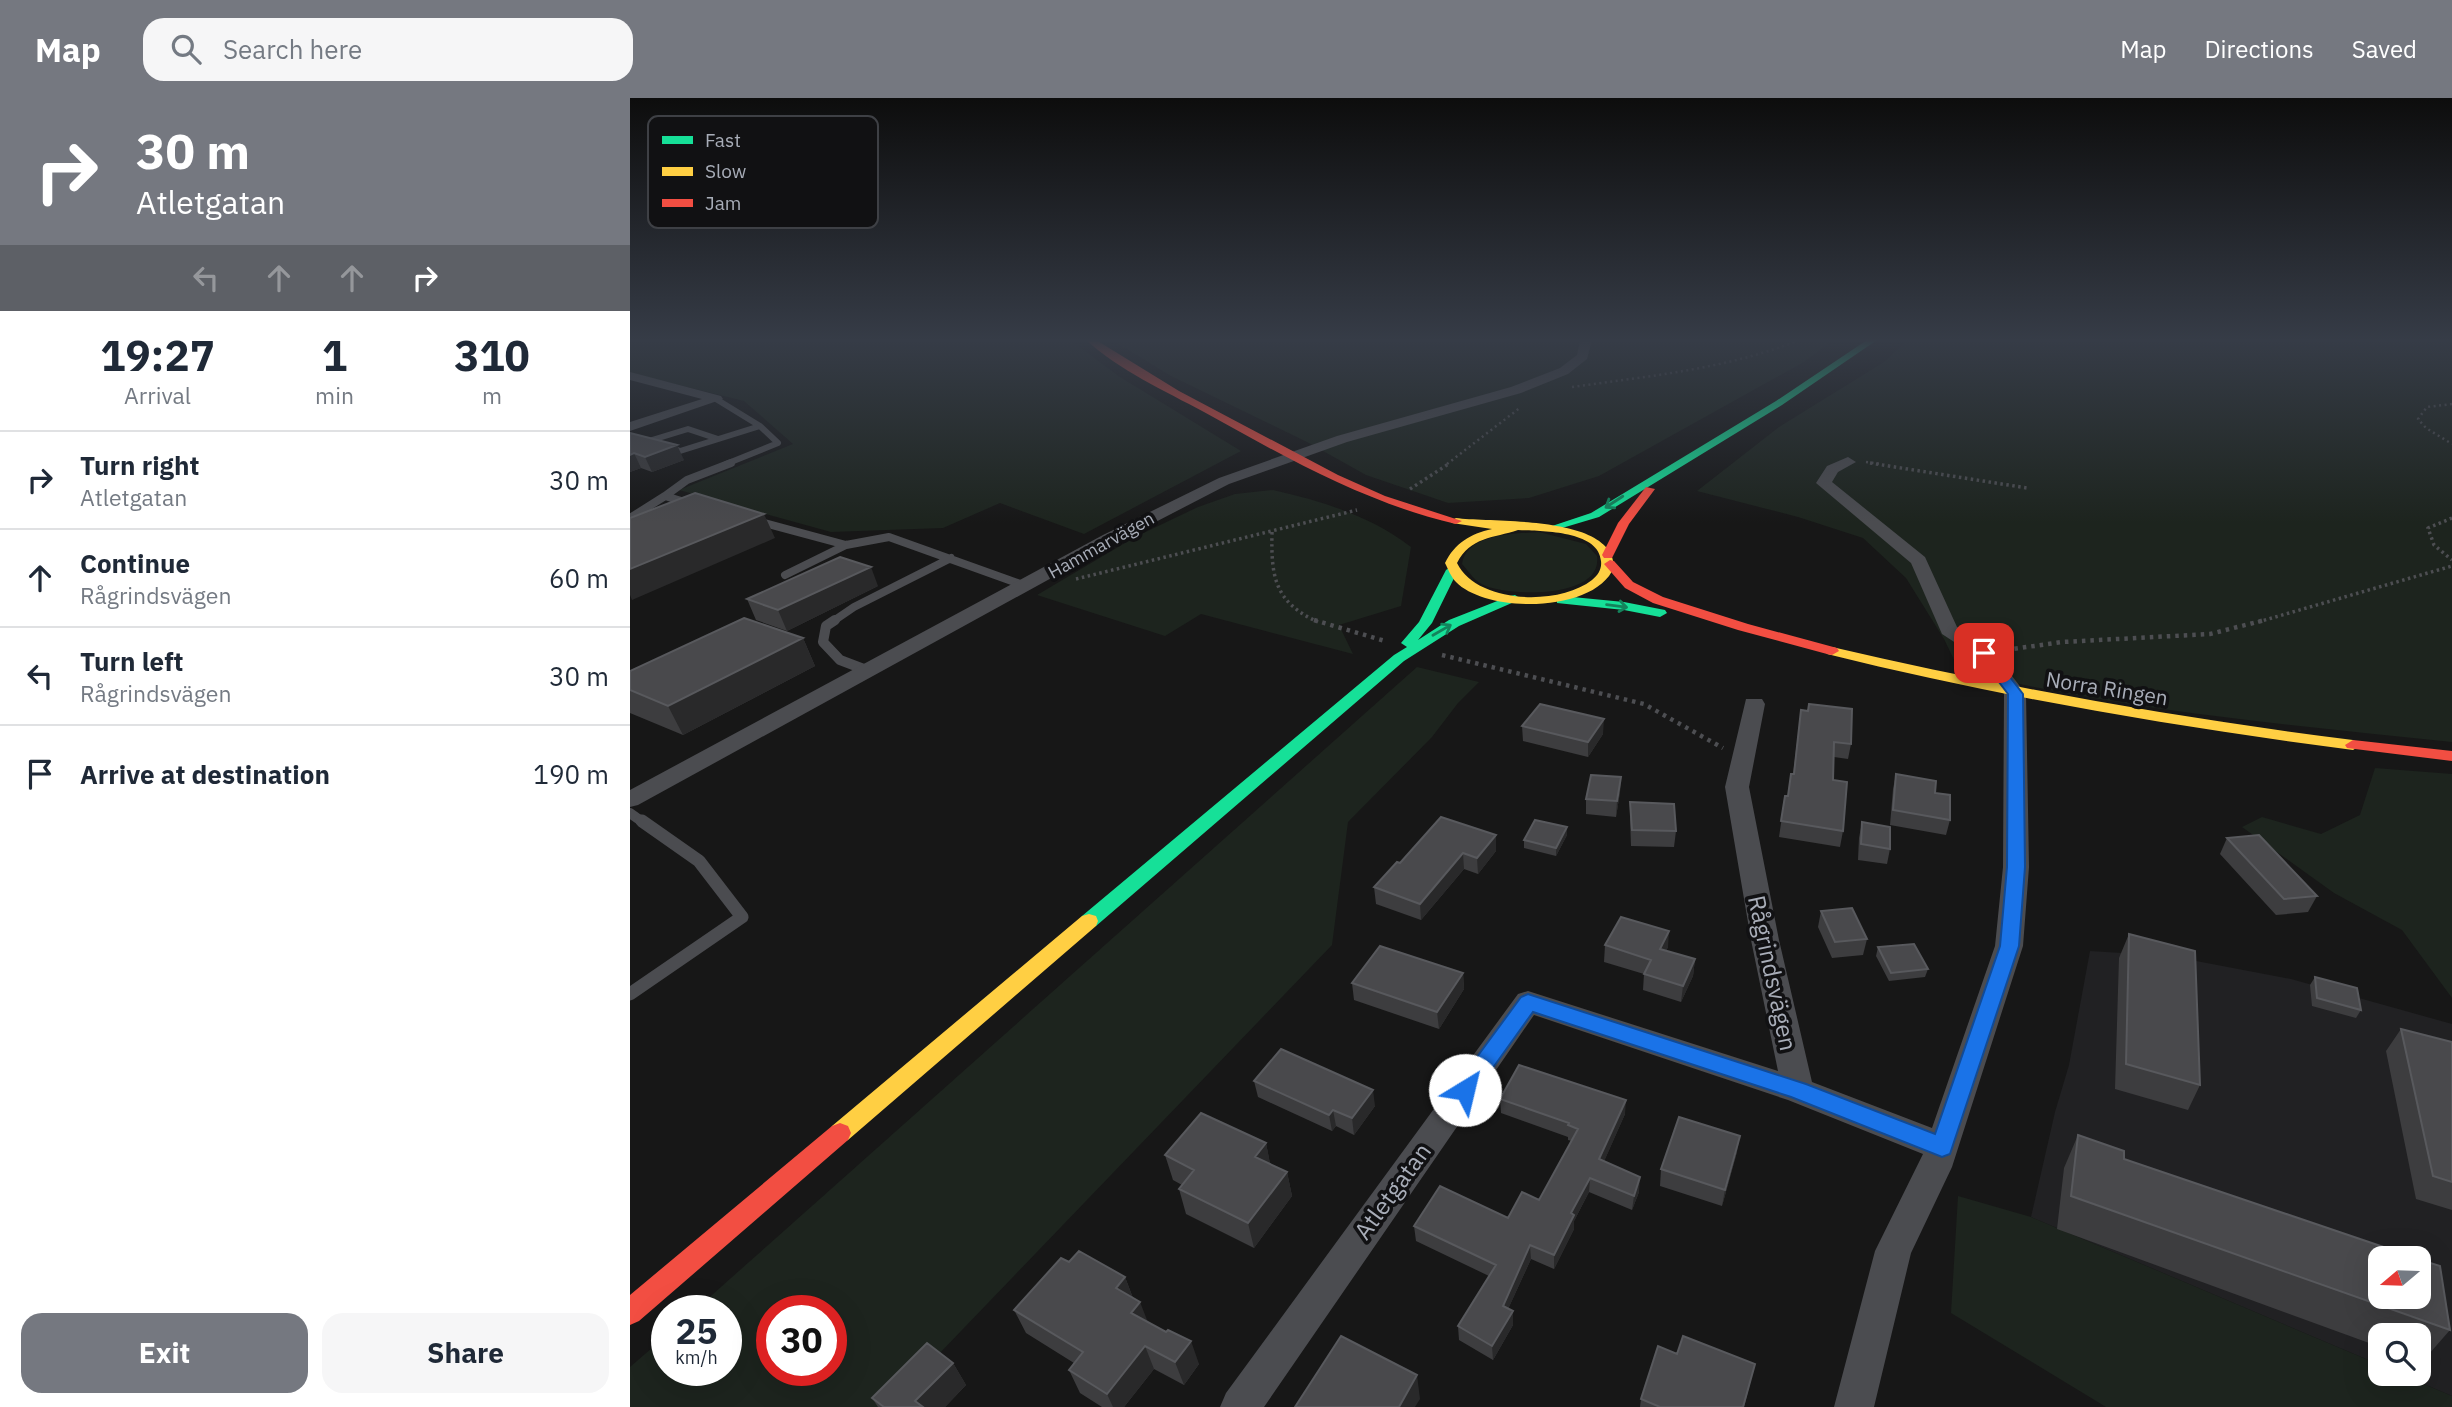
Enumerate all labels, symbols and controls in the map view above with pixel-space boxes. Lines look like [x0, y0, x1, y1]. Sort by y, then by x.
search box [143, 18, 633, 81]
text: Map [35, 28, 101, 71]
icon: search [167, 30, 205, 68]
text: Search here [223, 32, 362, 66]
text: Map [2120, 33, 2166, 65]
text: Directions [2204, 33, 2314, 65]
text: Saved [2352, 33, 2417, 65]
legend [648, 116, 878, 228]
text: 30 m [136, 119, 250, 182]
icon: right [21, 126, 112, 217]
text: Fast [705, 128, 741, 152]
text: Slow [705, 159, 746, 183]
text: Atletgatan [136, 181, 285, 223]
text: Jam [705, 191, 741, 215]
icon: left [187, 259, 225, 297]
icon: ahead [260, 259, 298, 297]
icon: ahead [333, 259, 371, 297]
icon: right [406, 259, 444, 297]
text: 19:27 [100, 328, 215, 383]
text: 1 [322, 328, 347, 383]
text: 310 [454, 328, 530, 383]
text: Arrival [124, 380, 191, 410]
text: min [315, 380, 354, 410]
text: m [482, 380, 502, 410]
text: Turn right [80, 448, 199, 482]
icon: right [21, 461, 59, 499]
text: 30 m [549, 463, 609, 497]
text: Atletgatan [80, 482, 187, 512]
one-way arrow [1605, 495, 1624, 509]
street label: Hammarvägen [1044, 506, 1158, 584]
text: Continue [80, 546, 190, 580]
icon: ahead [21, 559, 59, 597]
text: 60 m [549, 561, 609, 595]
text: Rågrindsvägen [80, 580, 232, 610]
one-way arrow [1605, 599, 1628, 612]
one-way arrow [1432, 623, 1452, 637]
pin [1954, 623, 2014, 683]
icon: arrive [1965, 634, 2003, 672]
text: Turn left [80, 644, 183, 678]
icon: left [21, 657, 59, 695]
text: 30 m [549, 659, 609, 693]
street label: Norra Ringen [2044, 665, 2170, 711]
text: Rågrindsvägen [80, 678, 232, 708]
icon: arrive [21, 755, 59, 793]
text: Arrive at destination [80, 757, 330, 791]
text: 190 m [533, 757, 609, 791]
street label: Rågrindsvägen [1741, 892, 1805, 1054]
position arrow [1428, 1053, 1502, 1127]
street label: Atletgatan [1346, 1136, 1438, 1246]
north arrow [2368, 1246, 2431, 1309]
map controls [2368, 1246, 2431, 1386]
speed limit sign: 30 [756, 1295, 847, 1386]
text: 25 [675, 1308, 718, 1354]
button: Exit [21, 1313, 308, 1393]
button: Share [322, 1313, 609, 1393]
button: search [2368, 1323, 2431, 1386]
text: km/h [675, 1346, 718, 1369]

